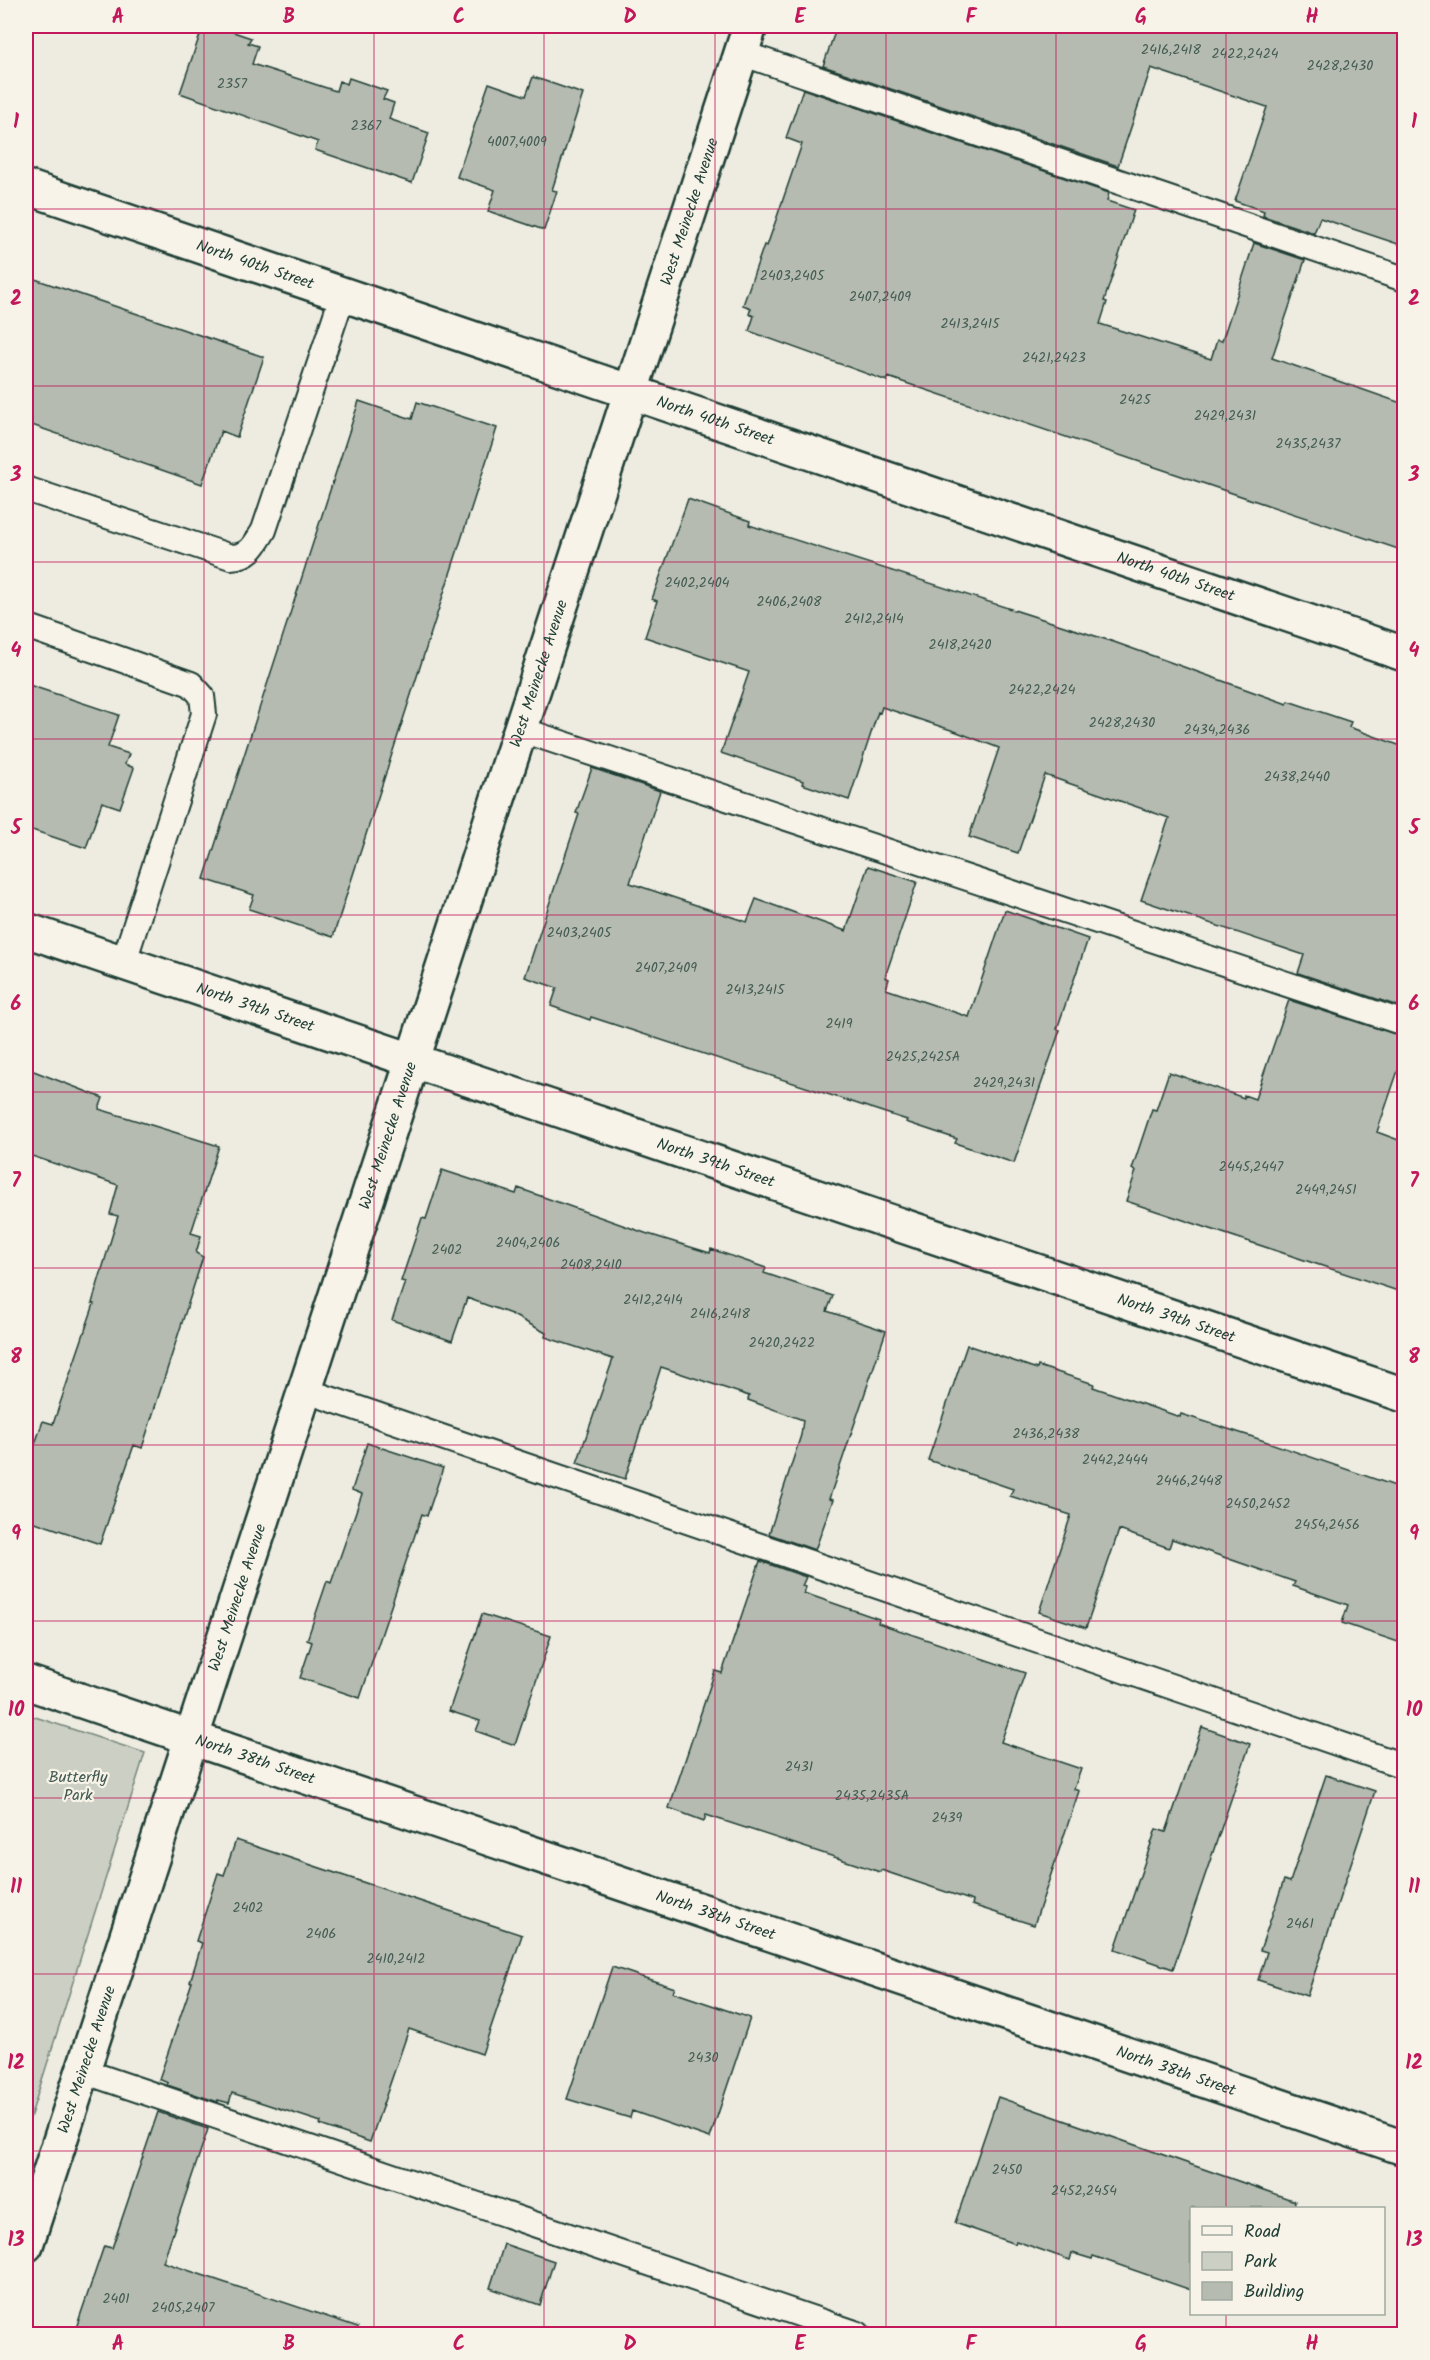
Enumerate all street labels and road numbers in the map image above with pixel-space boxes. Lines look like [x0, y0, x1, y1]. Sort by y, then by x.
street label: West Meinecke Avenue [654, 134, 725, 289]
street label: North 40th Street [193, 233, 318, 297]
street label: North 40th Street [653, 389, 779, 453]
street label: North 40th Street [1113, 545, 1239, 609]
street label: West Meinecke Avenue [503, 596, 574, 751]
street label: North 39th Street [193, 976, 318, 1039]
street label: West Meinecke Avenue [352, 1059, 424, 1213]
street label: North 39th Street [653, 1131, 779, 1195]
street label: North 39th Street [1114, 1287, 1239, 1350]
street label: West Meinecke Avenue [201, 1521, 273, 1675]
street label: North 38th Street [192, 1728, 319, 1792]
street label: North 38th Street [652, 1883, 780, 1947]
street label: West Meinecke Avenue [51, 1983, 122, 2137]
street label: North 38th Street [1113, 2039, 1240, 2103]

